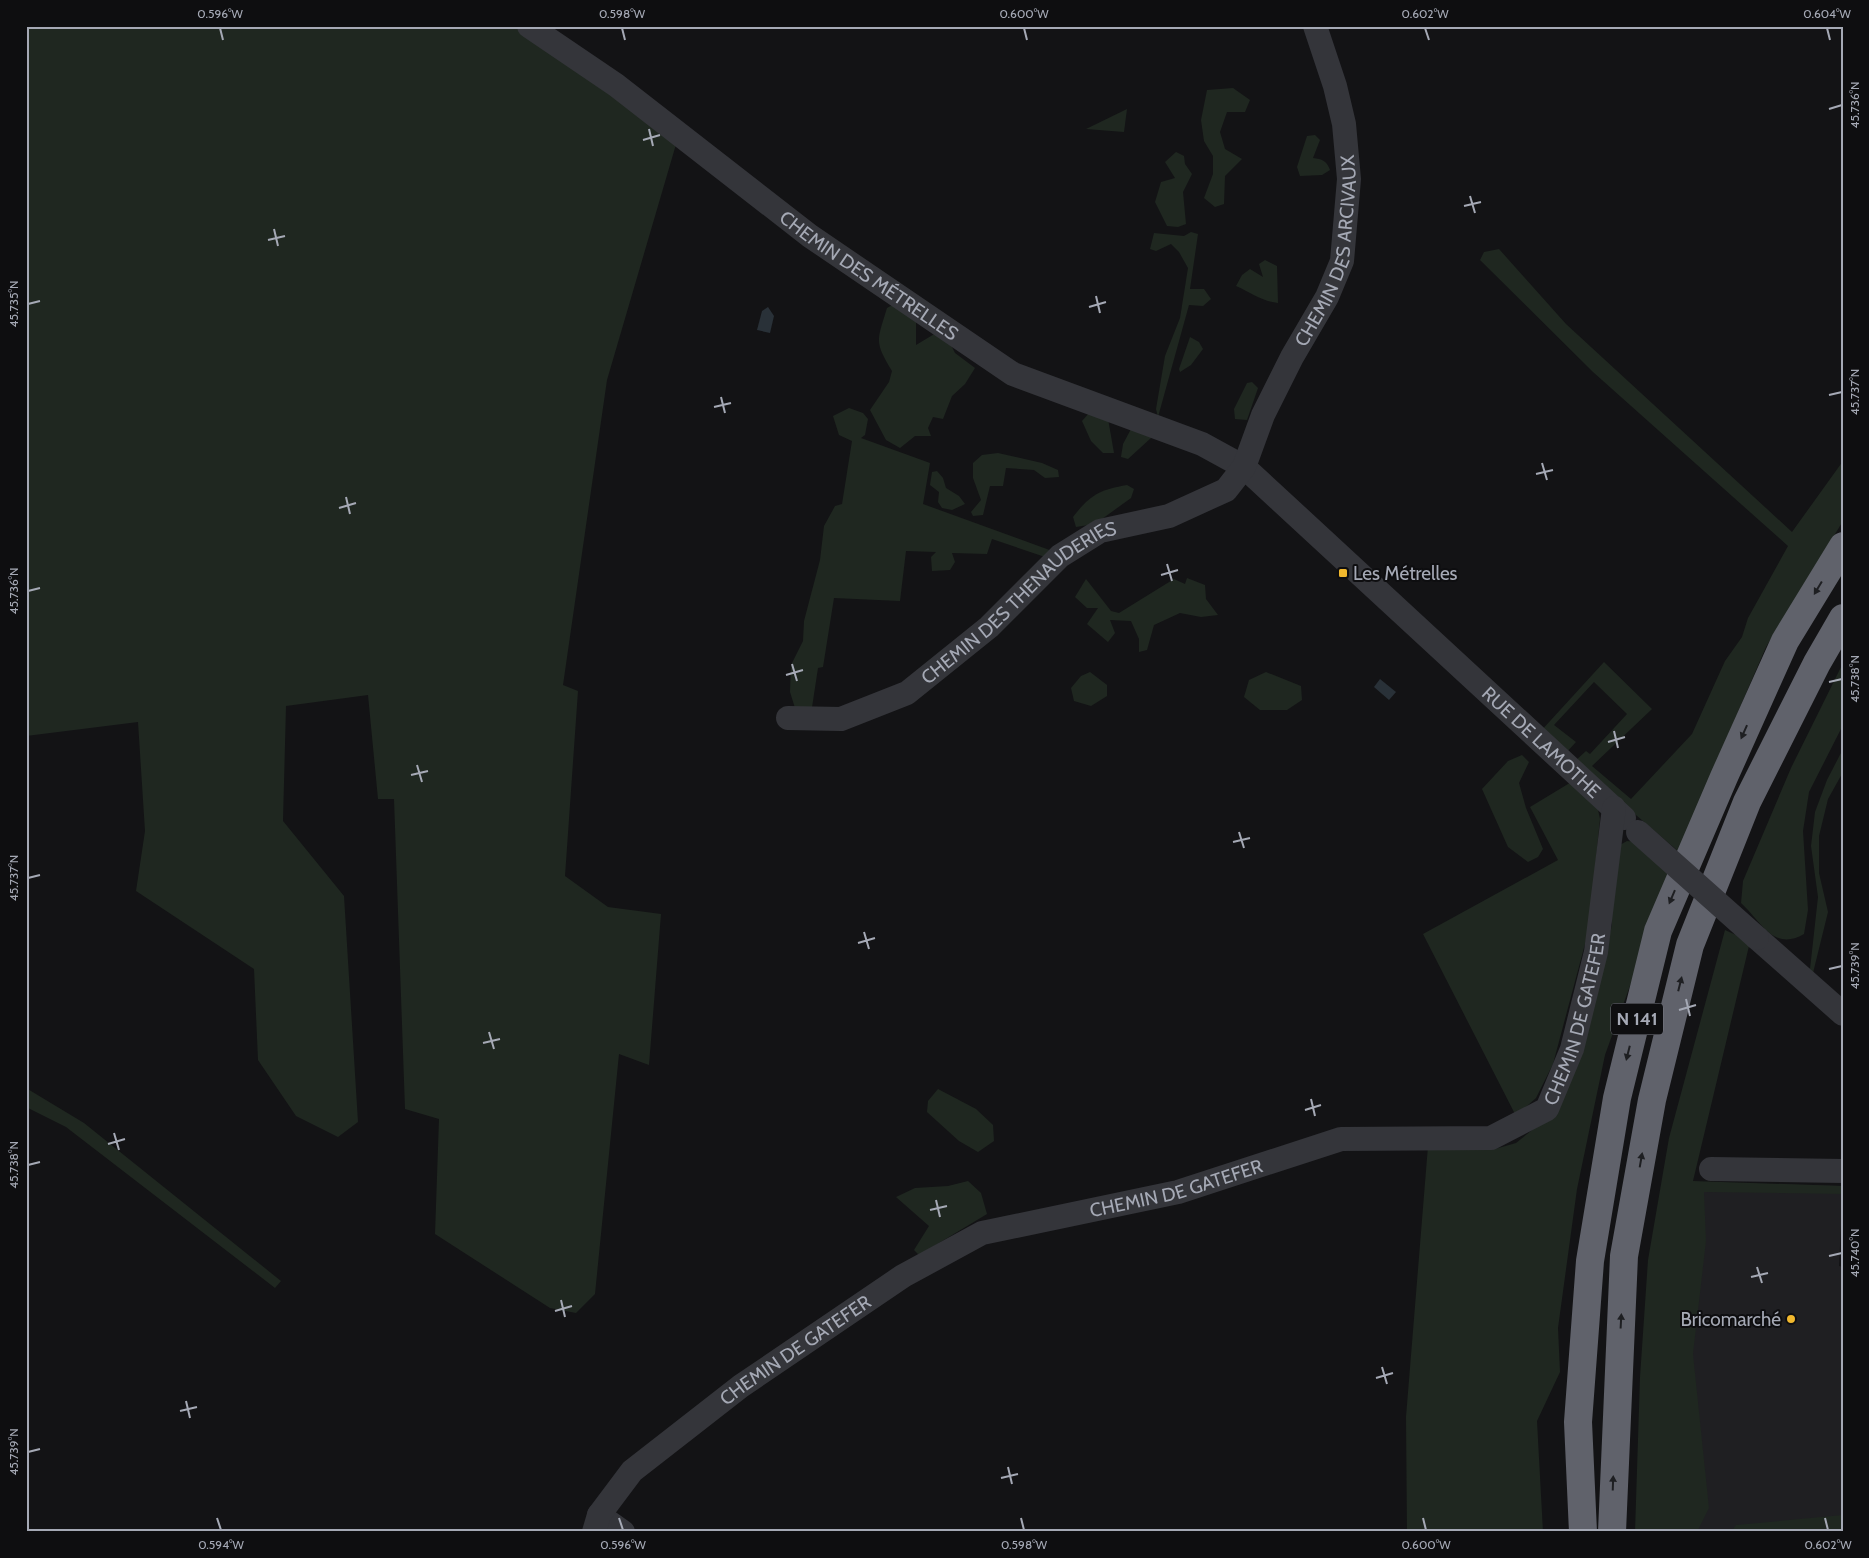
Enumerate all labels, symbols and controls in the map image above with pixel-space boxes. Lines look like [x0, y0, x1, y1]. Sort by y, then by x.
text: 0.596°W [197, 6, 243, 21]
text: 0.598°W [599, 6, 646, 21]
text: 0.600°W [999, 6, 1049, 21]
text: 0.602°W [1402, 6, 1449, 21]
text: 0.604°W [1803, 6, 1851, 21]
text: 45.736°N [1847, 81, 1862, 129]
street label: CHEMIN DES ARCIVAUX [1290, 153, 1361, 351]
street label: CHEMIN DES MÉTRELLES [775, 206, 963, 345]
text: 45.735°N [6, 281, 21, 327]
text: 45.737°N [1847, 369, 1862, 415]
street label: CHEMIN DES THENAUDERIES [916, 517, 1119, 689]
place label: Les Métrelles [1353, 562, 1458, 585]
text: 45.736°N [6, 567, 21, 615]
marker: Les Métrelles [1337, 567, 1349, 579]
one-way arrow [1813, 581, 1822, 594]
text: 45.738°N [1847, 655, 1862, 703]
street label: RUE DE LAMOTHE [1477, 682, 1605, 803]
one-way arrow [1740, 725, 1748, 739]
text: 45.737°N [6, 855, 21, 901]
one-way arrow [1668, 890, 1676, 904]
street label: CHEMIN DE GATEFER [1539, 931, 1610, 1109]
text: 45.739°N [1847, 942, 1862, 990]
one-way arrow [1676, 977, 1684, 992]
road number: N 141 [1611, 1004, 1663, 1034]
one-way arrow [1624, 1046, 1632, 1061]
text: 45.738°N [6, 1141, 21, 1189]
one-way arrow [1638, 1151, 1646, 1167]
street label: CHEMIN DE GATEFER [1088, 1154, 1266, 1222]
text: 45.740°N [1847, 1229, 1862, 1277]
street label: CHEMIN DE GATEFER [715, 1290, 876, 1410]
place label: Bricomarché [1681, 1308, 1781, 1331]
one-way arrow [1617, 1312, 1625, 1328]
marker: Bricomarché [1785, 1313, 1797, 1325]
text: 45.739°N [6, 1428, 21, 1476]
one-way arrow [1609, 1475, 1617, 1491]
text: 0.594°W [198, 1537, 244, 1552]
text: 0.596°W [600, 1537, 646, 1552]
text: 0.598°W [1001, 1537, 1048, 1552]
text: 0.600°W [1401, 1537, 1451, 1552]
text: 0.602°W [1805, 1537, 1852, 1552]

